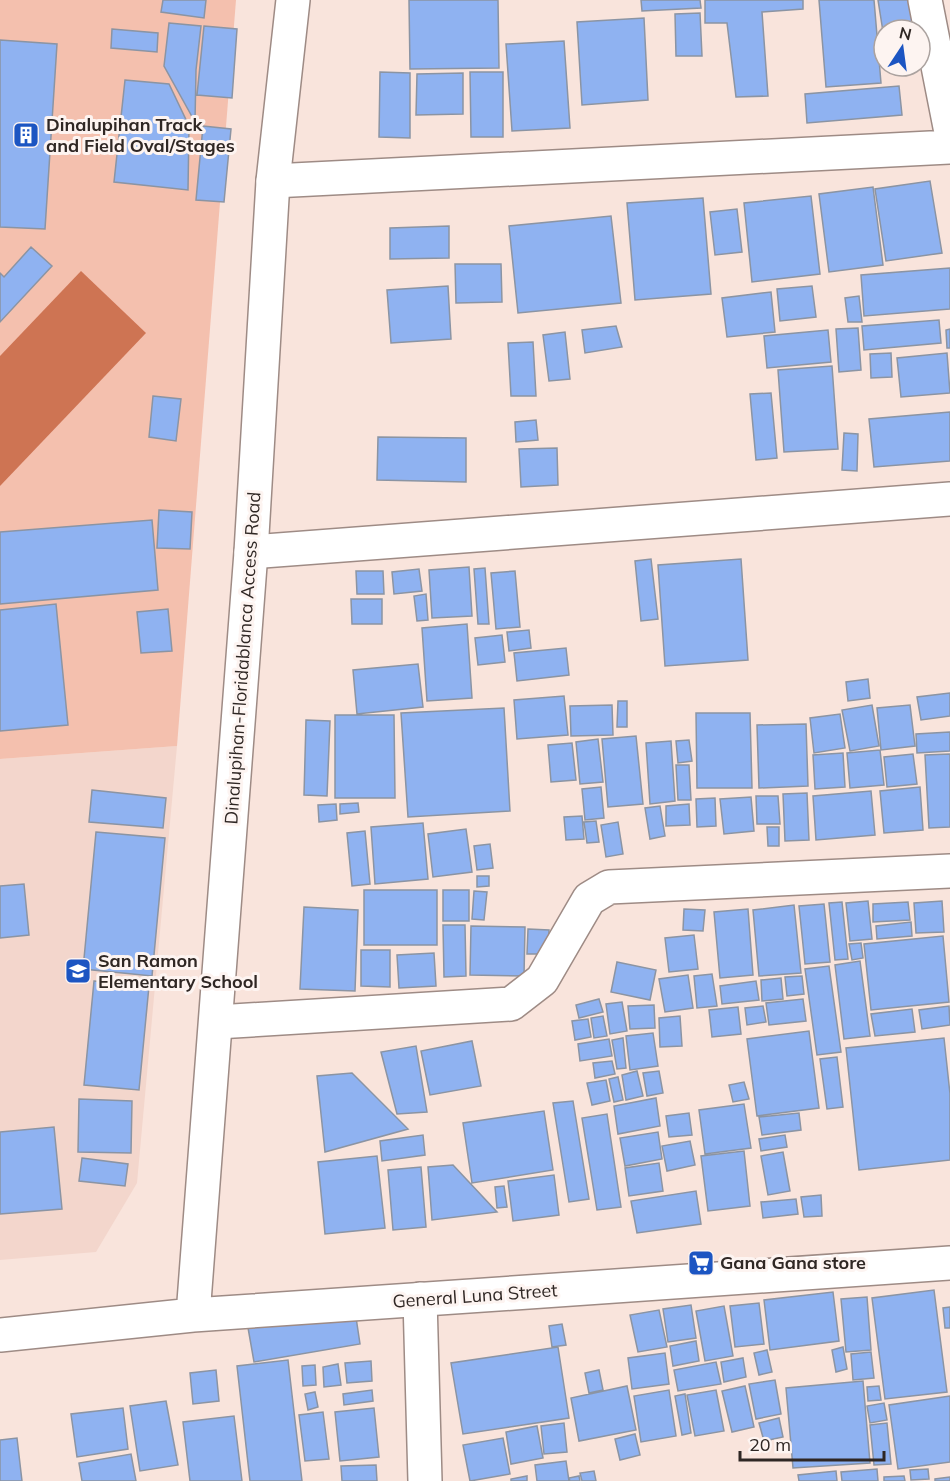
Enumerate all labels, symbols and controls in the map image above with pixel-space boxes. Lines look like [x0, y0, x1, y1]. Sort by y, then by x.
north arrow [872, 18, 932, 78]
text: N [897, 22, 914, 44]
place label: Dinalupihan Track and Field Oval/Stages [46, 113, 235, 157]
building icon: Dinalupihan Track and Field Oval/Stages [11, 120, 41, 150]
street label: Dinalupihan-Floridablanca Access Road [219, 491, 266, 825]
place label: San Ramon Elementary School [98, 949, 258, 993]
school or university icon: San Ramon Elementary School [63, 956, 93, 986]
supermarket icon: Gana Gana store [686, 1248, 716, 1278]
place label: Gana Gana store [720, 1251, 866, 1274]
street label: General Luna Street [392, 1278, 558, 1313]
scale bar [740, 1424, 884, 1462]
text: 20 m [749, 1433, 791, 1456]

